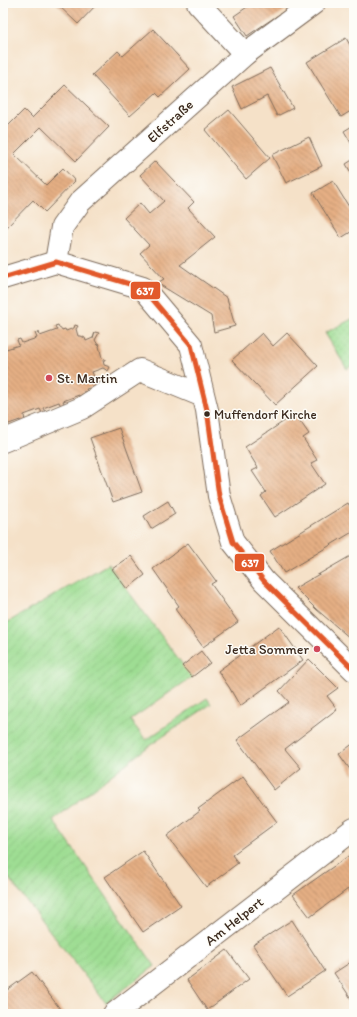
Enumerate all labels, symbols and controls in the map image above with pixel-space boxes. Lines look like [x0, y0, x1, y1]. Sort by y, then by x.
street label: Elfstraße [144, 96, 197, 147]
line badge: 637 [130, 281, 161, 300]
text: 637 [136, 285, 154, 298]
place label: St. Martin [57, 370, 117, 387]
marker: St. Martin [44, 373, 54, 383]
place label: Muffendorf Kirche [214, 407, 317, 422]
marker: Muffendorf Kirche [202, 409, 212, 419]
line badge: 637 [234, 553, 265, 572]
text: 637 [241, 557, 259, 570]
place label: Jetta Sommer [225, 641, 309, 658]
marker: Jetta Sommer [312, 644, 322, 654]
street label: Am Helpert [202, 893, 267, 949]

